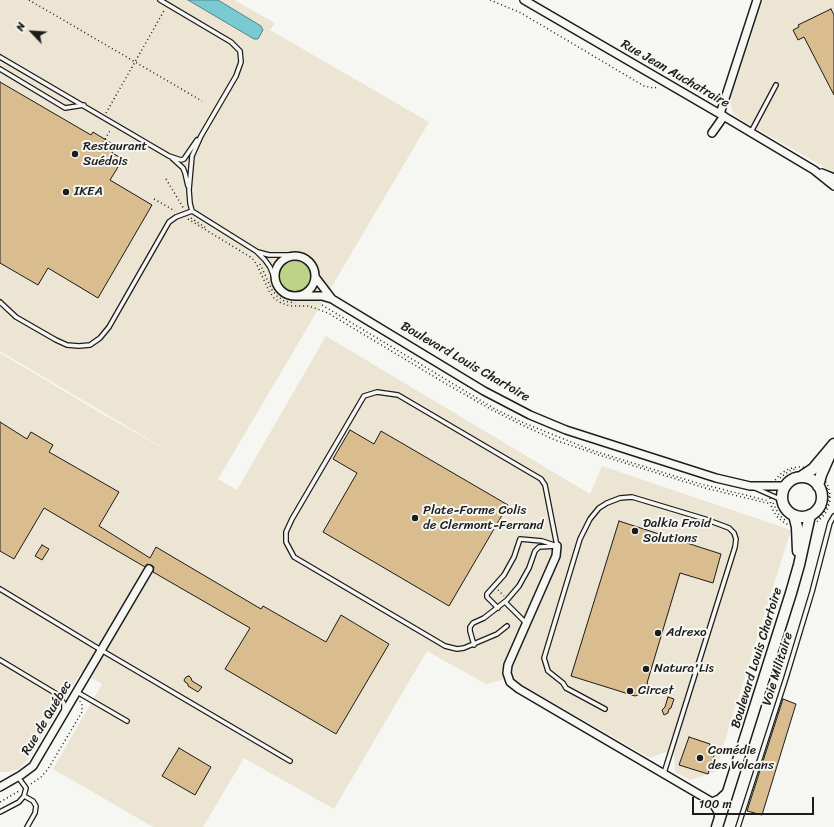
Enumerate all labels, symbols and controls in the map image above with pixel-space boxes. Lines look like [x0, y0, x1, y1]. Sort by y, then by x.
north arrow [12, 12, 52, 52]
text: N [10, 19, 31, 34]
street label: Rue Jean Auchatraire [618, 37, 732, 111]
place label: Restaurant Suédois [83, 139, 147, 170]
marker: Restaurant Suédois [70, 149, 80, 159]
place label: IKEA [74, 184, 103, 200]
marker: IKEA [61, 187, 71, 197]
street label: Boulevard Louis Chartoire [398, 319, 532, 405]
place label: Plate-Forme Colis de Clermont-Ferrand [423, 503, 543, 534]
marker: Plate-Forme Colis de Clermont-Ferrand [410, 513, 420, 523]
place label: Dalkia Froid Solutions [643, 516, 711, 547]
marker: Dalkia Froid Solutions [630, 526, 640, 536]
street label: Boulevard Louis Chartoire [728, 586, 786, 730]
place label: Adrexo [666, 625, 707, 641]
marker: Adrexo [653, 628, 663, 638]
street label: Voie Militaire [759, 630, 797, 708]
place label: Natura'Lis [654, 661, 714, 677]
marker: Natura'Lis [641, 664, 651, 674]
street label: Rue de Québec [19, 678, 75, 758]
place label: Circet [638, 683, 673, 699]
marker: Circet [625, 686, 635, 696]
place label: Comédie des Volcans [708, 743, 774, 774]
marker: Comédie des Volcans [695, 753, 705, 763]
scale bar [694, 789, 816, 815]
text: 100 m [699, 793, 732, 815]

